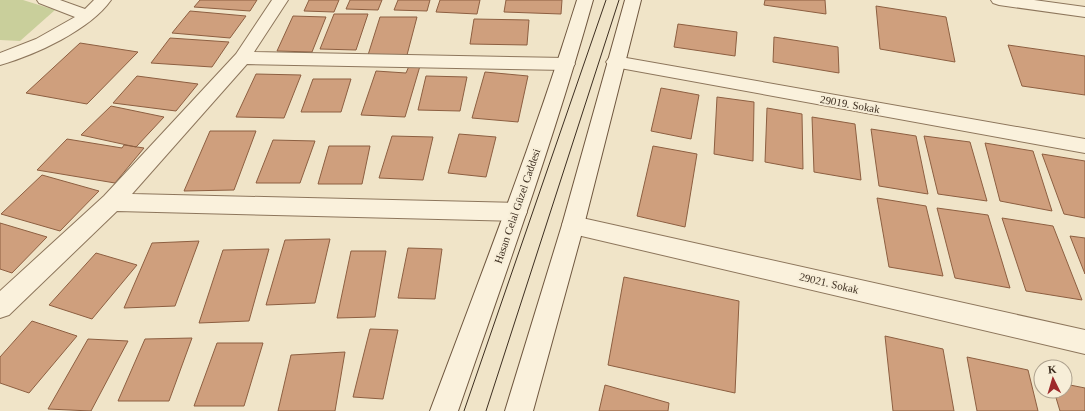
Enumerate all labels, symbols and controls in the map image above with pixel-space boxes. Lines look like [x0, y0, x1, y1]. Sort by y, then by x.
street label: 29019. Sokak [819, 93, 881, 115]
street label: Hasan Celal Güzel Caddesi [492, 147, 542, 265]
street label: 29021. Sokak [798, 270, 860, 296]
north arrow [1033, 359, 1073, 399]
text: K [1047, 363, 1057, 375]

